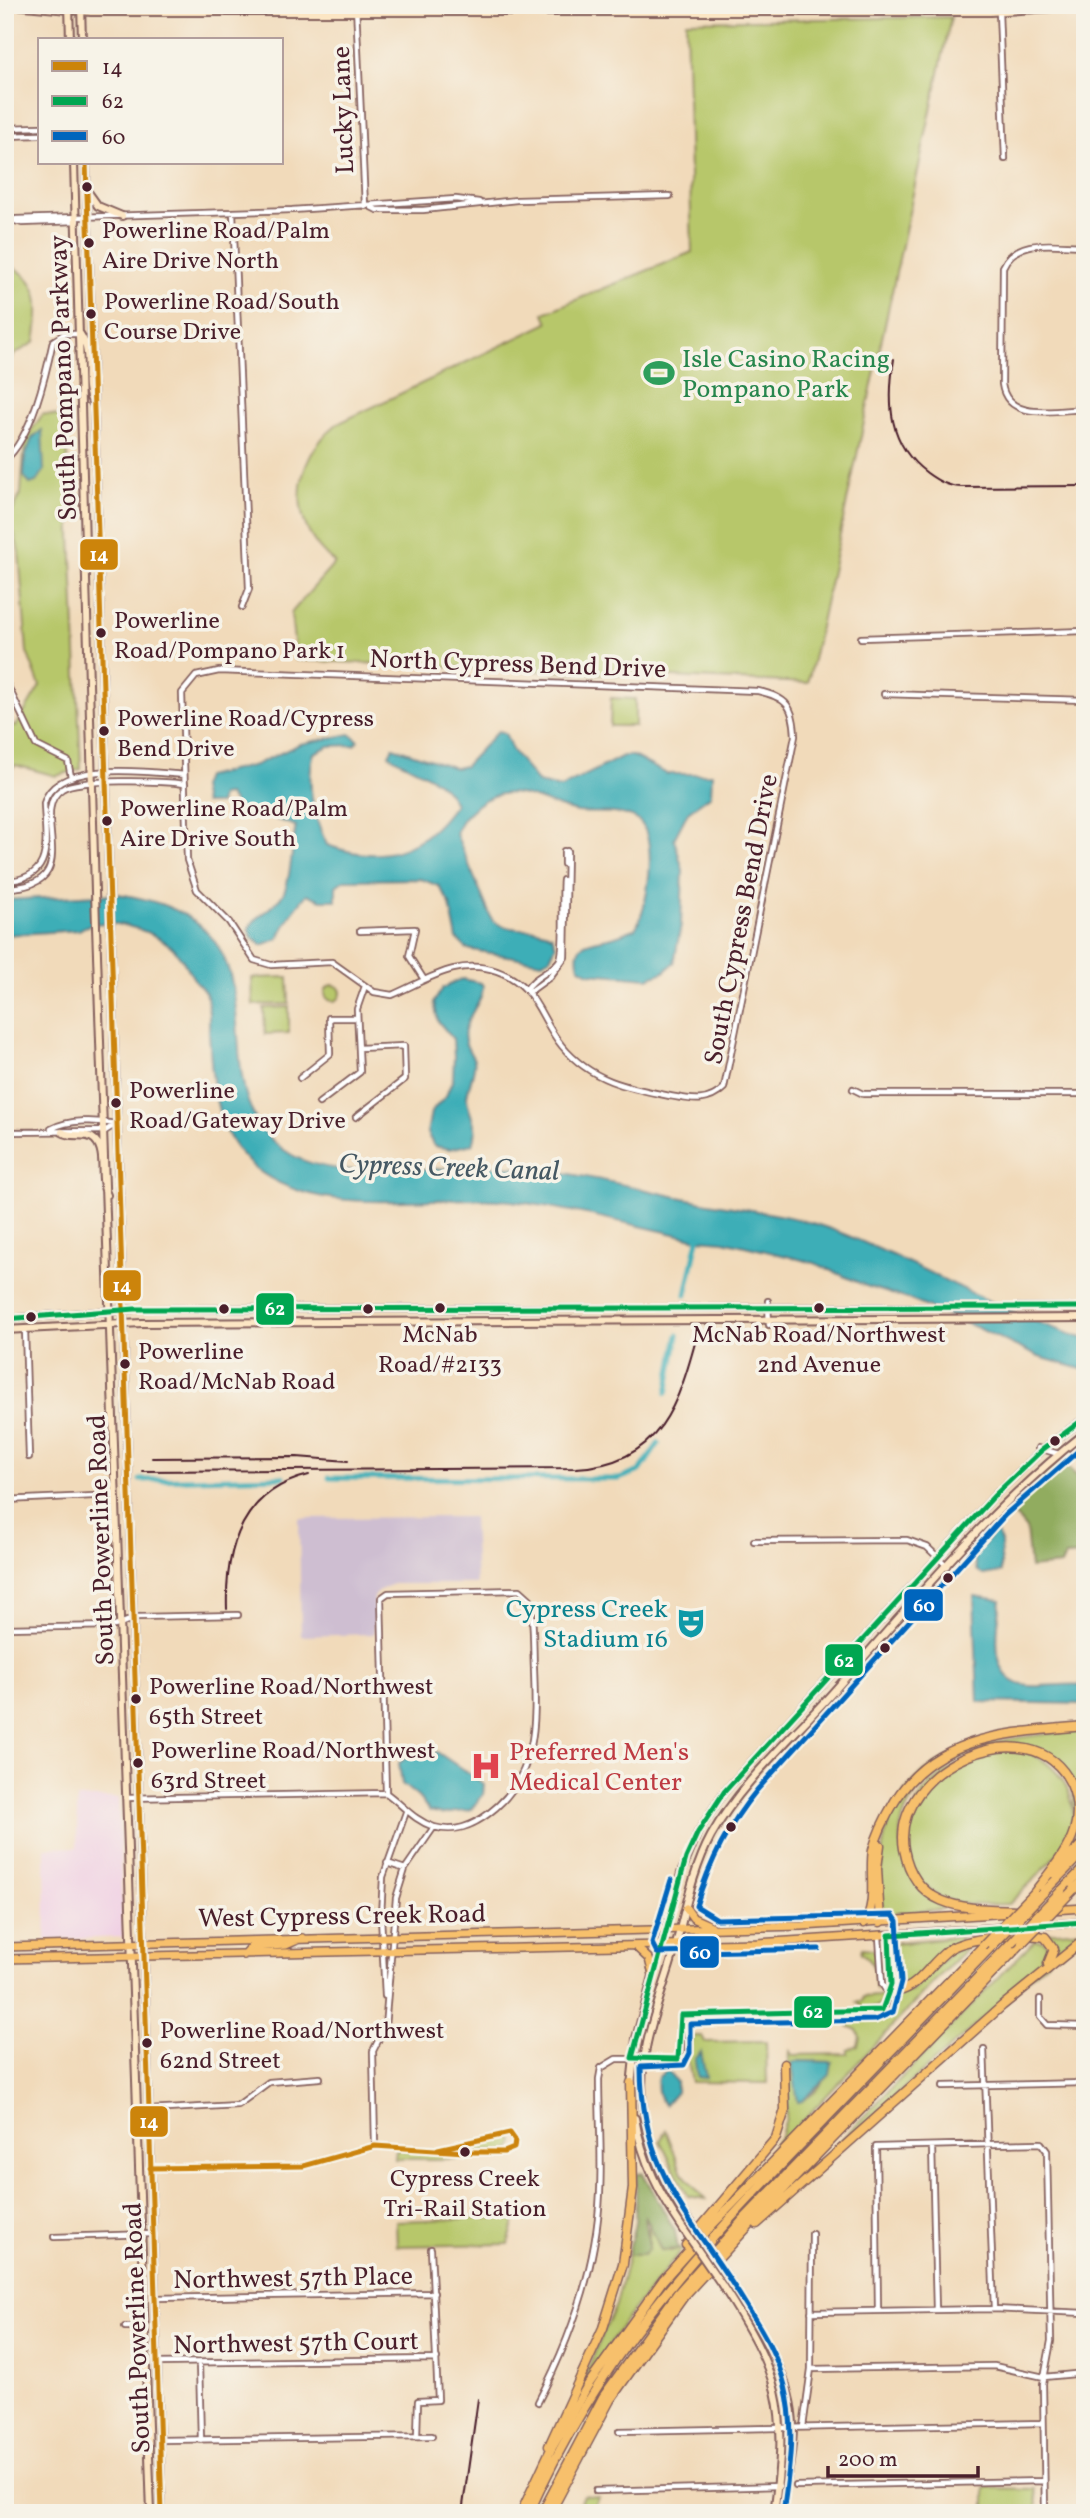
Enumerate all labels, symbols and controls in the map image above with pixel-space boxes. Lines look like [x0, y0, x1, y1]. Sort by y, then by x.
legend [38, 38, 284, 164]
street label: Lucky Lane [324, 45, 364, 175]
text: 14 [102, 54, 123, 83]
text: 62 [102, 88, 124, 117]
text: 60 [102, 124, 125, 153]
unlabelled marker [80, 180, 94, 194]
place label: Powerline Road/Palm Aire Drive North [102, 215, 330, 279]
street label: South Pompano Parkway [41, 234, 87, 521]
marker: Powerline Road/Palm Aire Drive North [82, 236, 96, 250]
place label: Powerline Road/South Course Drive [104, 286, 340, 350]
marker: Powerline Road/South Course Drive [84, 307, 98, 321]
place label: Isle Casino Racing Pompano Park [682, 342, 890, 408]
sports icon: Isle Casino Racing Pompano Park [642, 356, 676, 390]
line badge: 14 [79, 538, 119, 571]
text: 14 [89, 543, 109, 569]
place label: Powerline Road/Pompano Park 1 [114, 605, 345, 669]
marker: Powerline Road/Pompano Park 1 [94, 626, 108, 640]
street label: North Cypress Bend Drive [369, 642, 667, 688]
place label: Powerline Road/Cypress Bend Drive [117, 703, 374, 767]
marker: Powerline Road/Cypress Bend Drive [97, 724, 111, 738]
street label: South Cypress Bend Drive [696, 771, 788, 1068]
place label: Powerline Road/Palm Aire Drive South [120, 793, 348, 857]
marker: Powerline Road/Palm Aire Drive South [100, 814, 114, 828]
place label: Powerline Road/Gateway Drive [129, 1075, 346, 1139]
marker: Powerline Road/Gateway Drive [109, 1096, 123, 1110]
water label: Cypress Creek Canal [338, 1145, 560, 1192]
line badge: 14 [102, 1269, 142, 1302]
text: 14 [112, 1274, 132, 1300]
line badge: 62 [255, 1292, 295, 1326]
text: 62 [265, 1297, 285, 1323]
marker: McNab Road/#2133 [433, 1301, 447, 1315]
marker: McNab Road/Northwest 2nd Avenue [812, 1301, 826, 1315]
unlabelled marker [217, 1302, 231, 1316]
unlabelled marker [361, 1302, 375, 1316]
unlabelled marker [24, 1310, 38, 1324]
place label: McNab Road/#2133 [378, 1319, 502, 1383]
place label: McNab Road/Northwest 2nd Avenue [692, 1319, 946, 1383]
place label: Powerline Road/McNab Road [138, 1336, 335, 1400]
marker: Powerline Road/McNab Road [118, 1357, 132, 1371]
street label: South Powerline Road [80, 1414, 124, 1666]
unlabelled marker [1048, 1434, 1062, 1448]
unlabelled marker [941, 1571, 955, 1585]
line badge: 60 [903, 1588, 944, 1622]
place label: Cypress Creek Stadium 16 [506, 1592, 668, 1658]
text: 60 [913, 1594, 935, 1620]
theatre icon: Cypress Creek Stadium 16 [674, 1606, 708, 1640]
unlabelled marker [878, 1641, 892, 1655]
line badge: 62 [824, 1643, 864, 1677]
text: 62 [834, 1649, 854, 1675]
place label: Powerline Road/Northwest 65th Street [149, 1671, 433, 1735]
marker: Powerline Road/Northwest 65th Street [129, 1692, 143, 1706]
place label: Powerline Road/Northwest 63rd Street [151, 1735, 435, 1799]
place label: Preferred Men's Medical Center [509, 1735, 689, 1801]
hospital icon: Preferred Men's Medical Center [469, 1749, 503, 1783]
marker: Powerline Road/Northwest 63rd Street [131, 1756, 145, 1770]
unlabelled marker [724, 1820, 738, 1834]
street label: West Cypress Creek Road [198, 1896, 486, 1938]
line badge: 60 [679, 1935, 720, 1969]
text: 60 [689, 1941, 711, 1967]
line badge: 62 [793, 1995, 833, 2029]
text: 62 [803, 2000, 823, 2026]
place label: Powerline Road/Northwest 62nd Street [160, 2015, 444, 2079]
marker: Powerline Road/Northwest 62nd Street [140, 2036, 154, 2050]
line badge: 14 [129, 2105, 169, 2138]
text: 14 [139, 2110, 159, 2136]
marker: Cypress Creek Tri-Rail Station [458, 2145, 472, 2159]
place label: Cypress Creek Tri-Rail Station [383, 2163, 547, 2227]
street label: South Powerline Road [116, 2202, 160, 2454]
street label: Northwest 57th Place [173, 2259, 413, 2299]
street label: Northwest 57th Court [173, 2324, 419, 2364]
scale bar [828, 2434, 978, 2478]
text: 200 m [838, 2446, 898, 2475]

